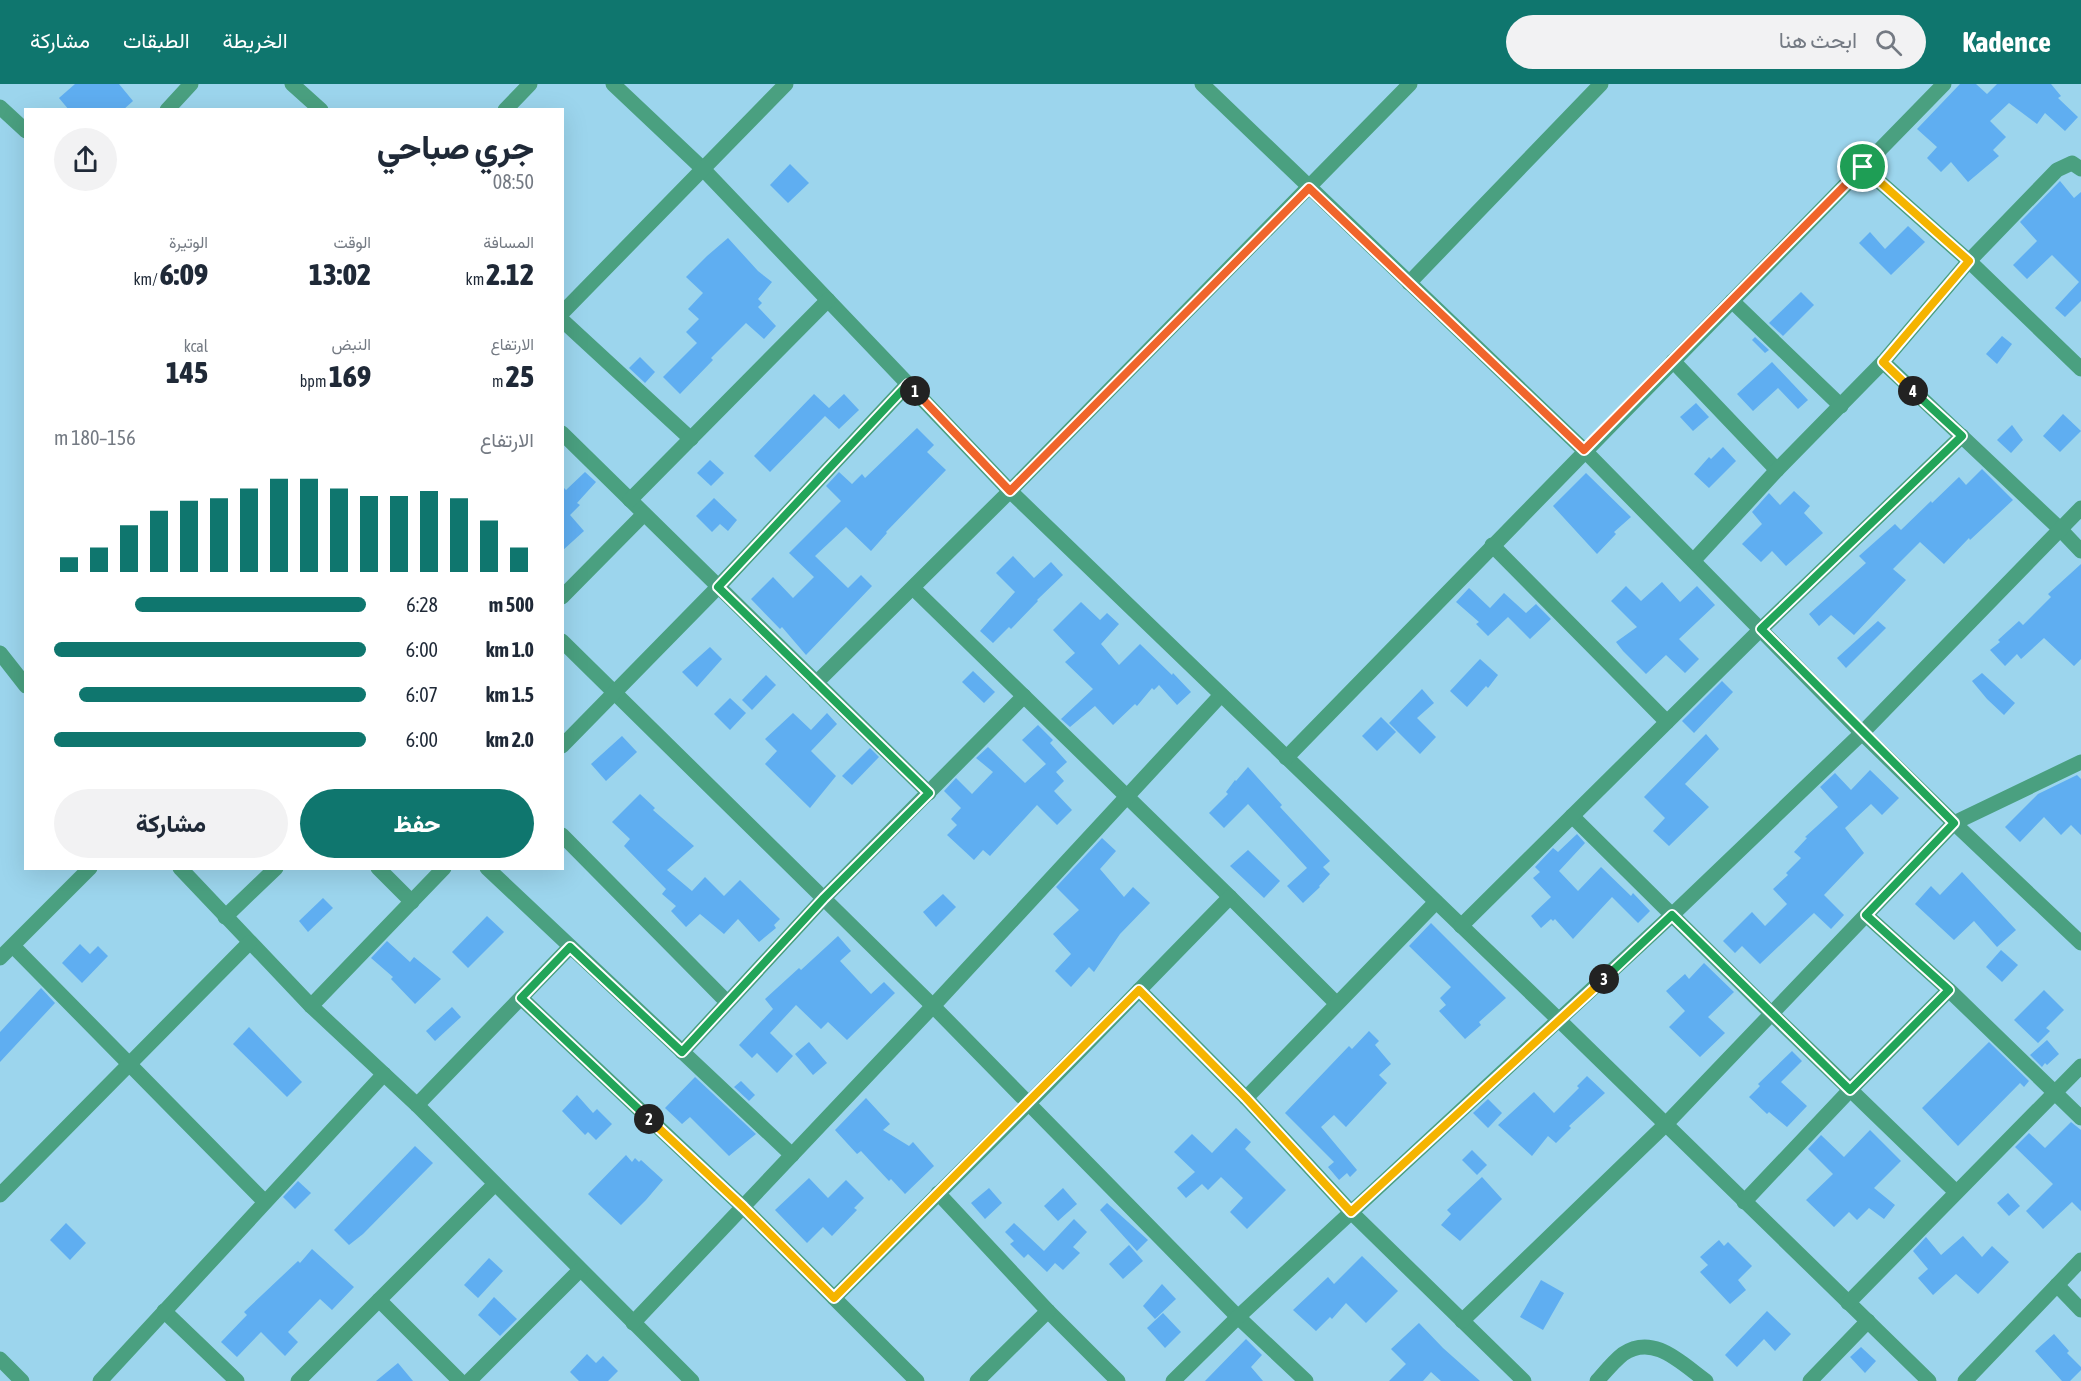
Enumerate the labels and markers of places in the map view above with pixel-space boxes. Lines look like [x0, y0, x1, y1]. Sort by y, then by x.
pin [1837, 141, 1888, 192]
pin: 1 [900, 376, 930, 406]
pin: 4 [1898, 376, 1928, 406]
pin: 3 [1589, 964, 1619, 994]
pin: 2 [634, 1104, 664, 1134]

